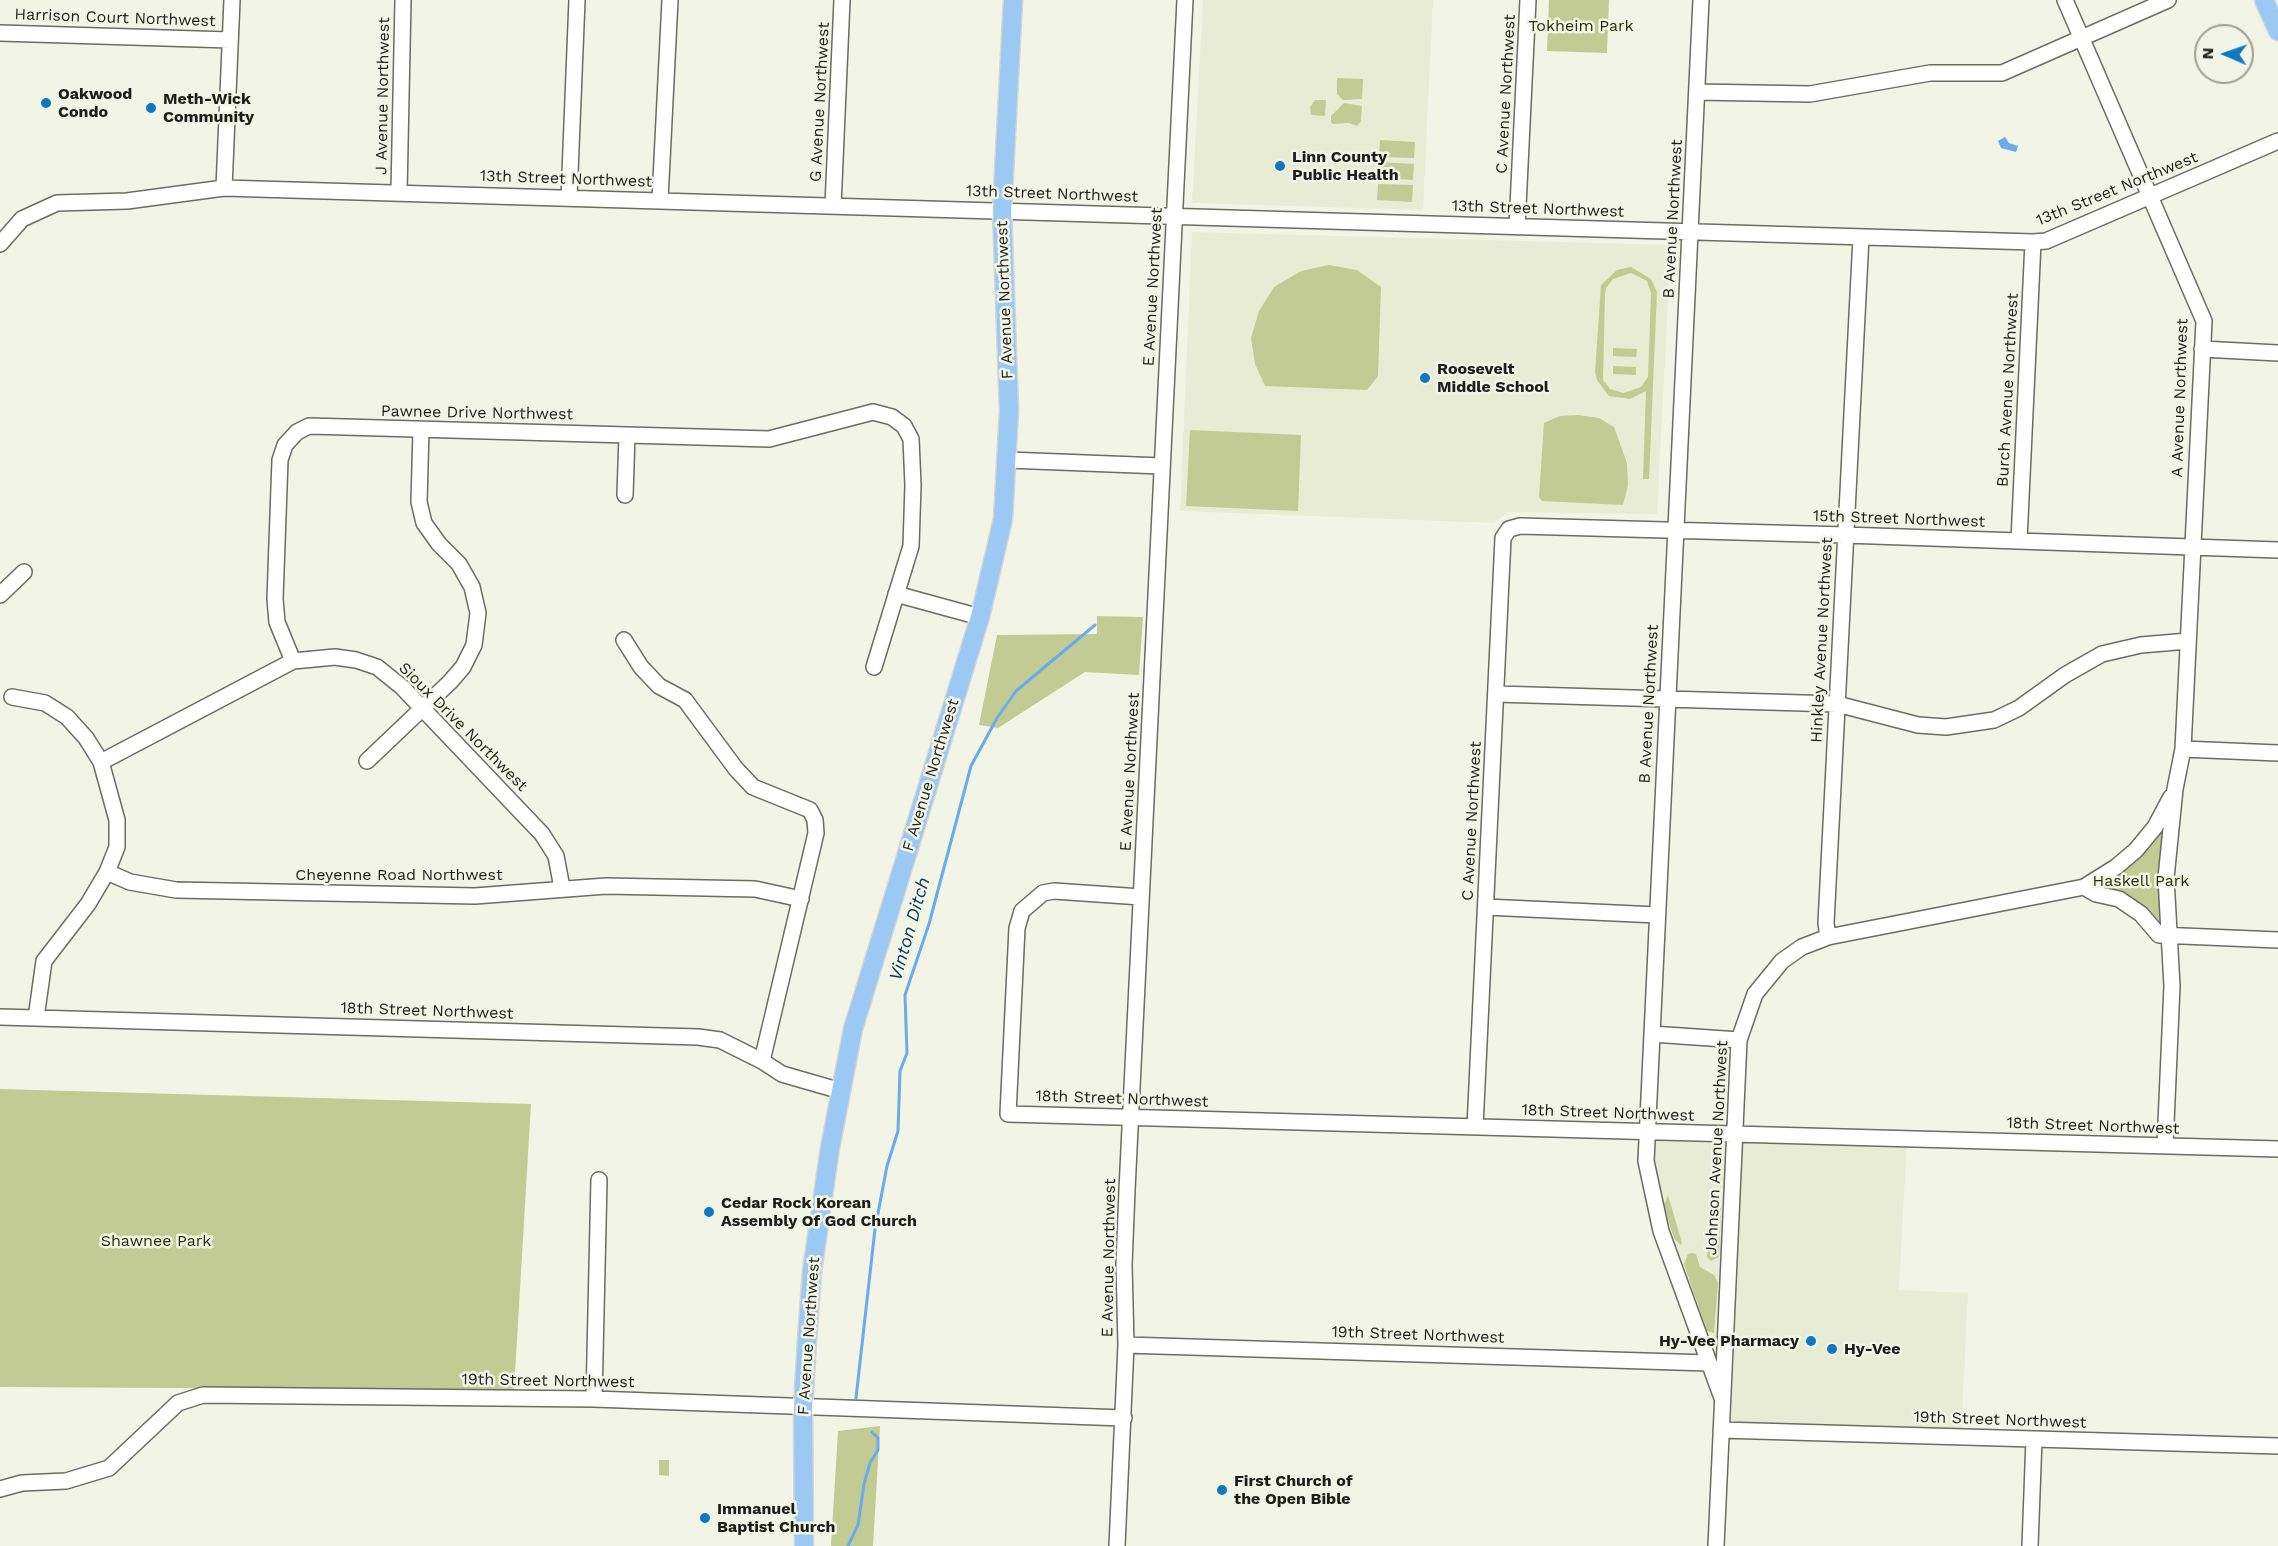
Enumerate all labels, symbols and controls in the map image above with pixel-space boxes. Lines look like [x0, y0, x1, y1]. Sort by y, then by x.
street label: Harrison Court Northwest [14, 5, 216, 31]
street label: C Avenue Northwest [1492, 14, 1520, 174]
park label: Tokheim Park [1528, 16, 1634, 36]
street label: J Avenue Northwest [372, 17, 394, 175]
street label: G Avenue Northwest [806, 21, 834, 183]
north arrow [2194, 24, 2254, 84]
text: N [2198, 47, 2217, 60]
place label: Oakwood Condo [58, 84, 132, 122]
place label: Meth-Wick Community [163, 89, 254, 127]
marker: Oakwood Condo [39, 96, 53, 110]
marker: Meth-Wick Community [144, 101, 158, 115]
street label: B Avenue Northwest [1659, 139, 1687, 299]
place label: Linn County Public Health [1292, 147, 1399, 185]
street label: 13th Street Northwest [2033, 148, 2201, 230]
marker: Linn County Public Health [1273, 159, 1287, 173]
street label: 13th Street Northwest [479, 166, 653, 192]
street label: 13th Street Northwest [965, 181, 1139, 207]
street label: 13th Street Northwest [1451, 196, 1625, 222]
street label: E Avenue Northwest [1139, 207, 1167, 367]
street label: F Avenue Northwest [993, 220, 1017, 380]
street label: Burch Avenue Northwest [1993, 293, 2023, 487]
street label: A Avenue Northwest [2168, 318, 2192, 478]
place label: Roosevelt Middle School [1437, 359, 1549, 397]
marker: Roosevelt Middle School [1418, 371, 1432, 385]
street label: Pawnee Drive Northwest [381, 402, 573, 424]
street label: 15th Street Northwest [1812, 506, 1986, 532]
street label: Hinkley Avenue Northwest [1807, 537, 1837, 743]
street label: B Avenue Northwest [1635, 624, 1663, 784]
street label: Sioux Drive Northwest [395, 659, 531, 795]
street label: E Avenue Northwest [1116, 692, 1144, 852]
street label: F Avenue Northwest [899, 696, 963, 854]
street label: C Avenue Northwest [1458, 741, 1486, 901]
street label: Cheyenne Road Northwest [295, 865, 503, 885]
park label: Haskell Park [2093, 871, 2189, 891]
water label: Vinton Ditch [885, 875, 935, 983]
street label: 18th Street Northwest [340, 998, 514, 1024]
street label: Johnson Avenue Northwest [1702, 1040, 1732, 1256]
street label: 18th Street Northwest [1035, 1086, 1209, 1112]
street label: 18th Street Northwest [1521, 1100, 1695, 1126]
street label: 18th Street Northwest [2006, 1113, 2180, 1139]
street label: E Avenue Northwest [1098, 1178, 1120, 1338]
place label: Cedar Rock Korean Assembly Of God Church [721, 1193, 917, 1231]
marker: Cedar Rock Korean Assembly Of God Church [702, 1205, 716, 1219]
park label: Shawnee Park [101, 1231, 211, 1251]
street label: F Avenue Northwest [794, 1256, 824, 1416]
street label: 19th Street Northwest [1331, 1322, 1505, 1348]
place label: Hy-Vee Pharmacy [1659, 1331, 1799, 1351]
marker: Hy-Vee Pharmacy [1804, 1334, 1818, 1348]
place label: Hy-Vee [1844, 1339, 1901, 1359]
marker: Hy-Vee [1825, 1342, 1839, 1356]
street label: 19th Street Northwest [461, 1370, 635, 1392]
street label: 19th Street Northwest [1913, 1407, 2087, 1433]
place label: First Church of the Open Bible [1234, 1471, 1353, 1509]
marker: First Church of the Open Bible [1215, 1483, 1229, 1497]
place label: Immanuel Baptist Church [717, 1499, 835, 1537]
marker: Immanuel Baptist Church [698, 1511, 712, 1525]

